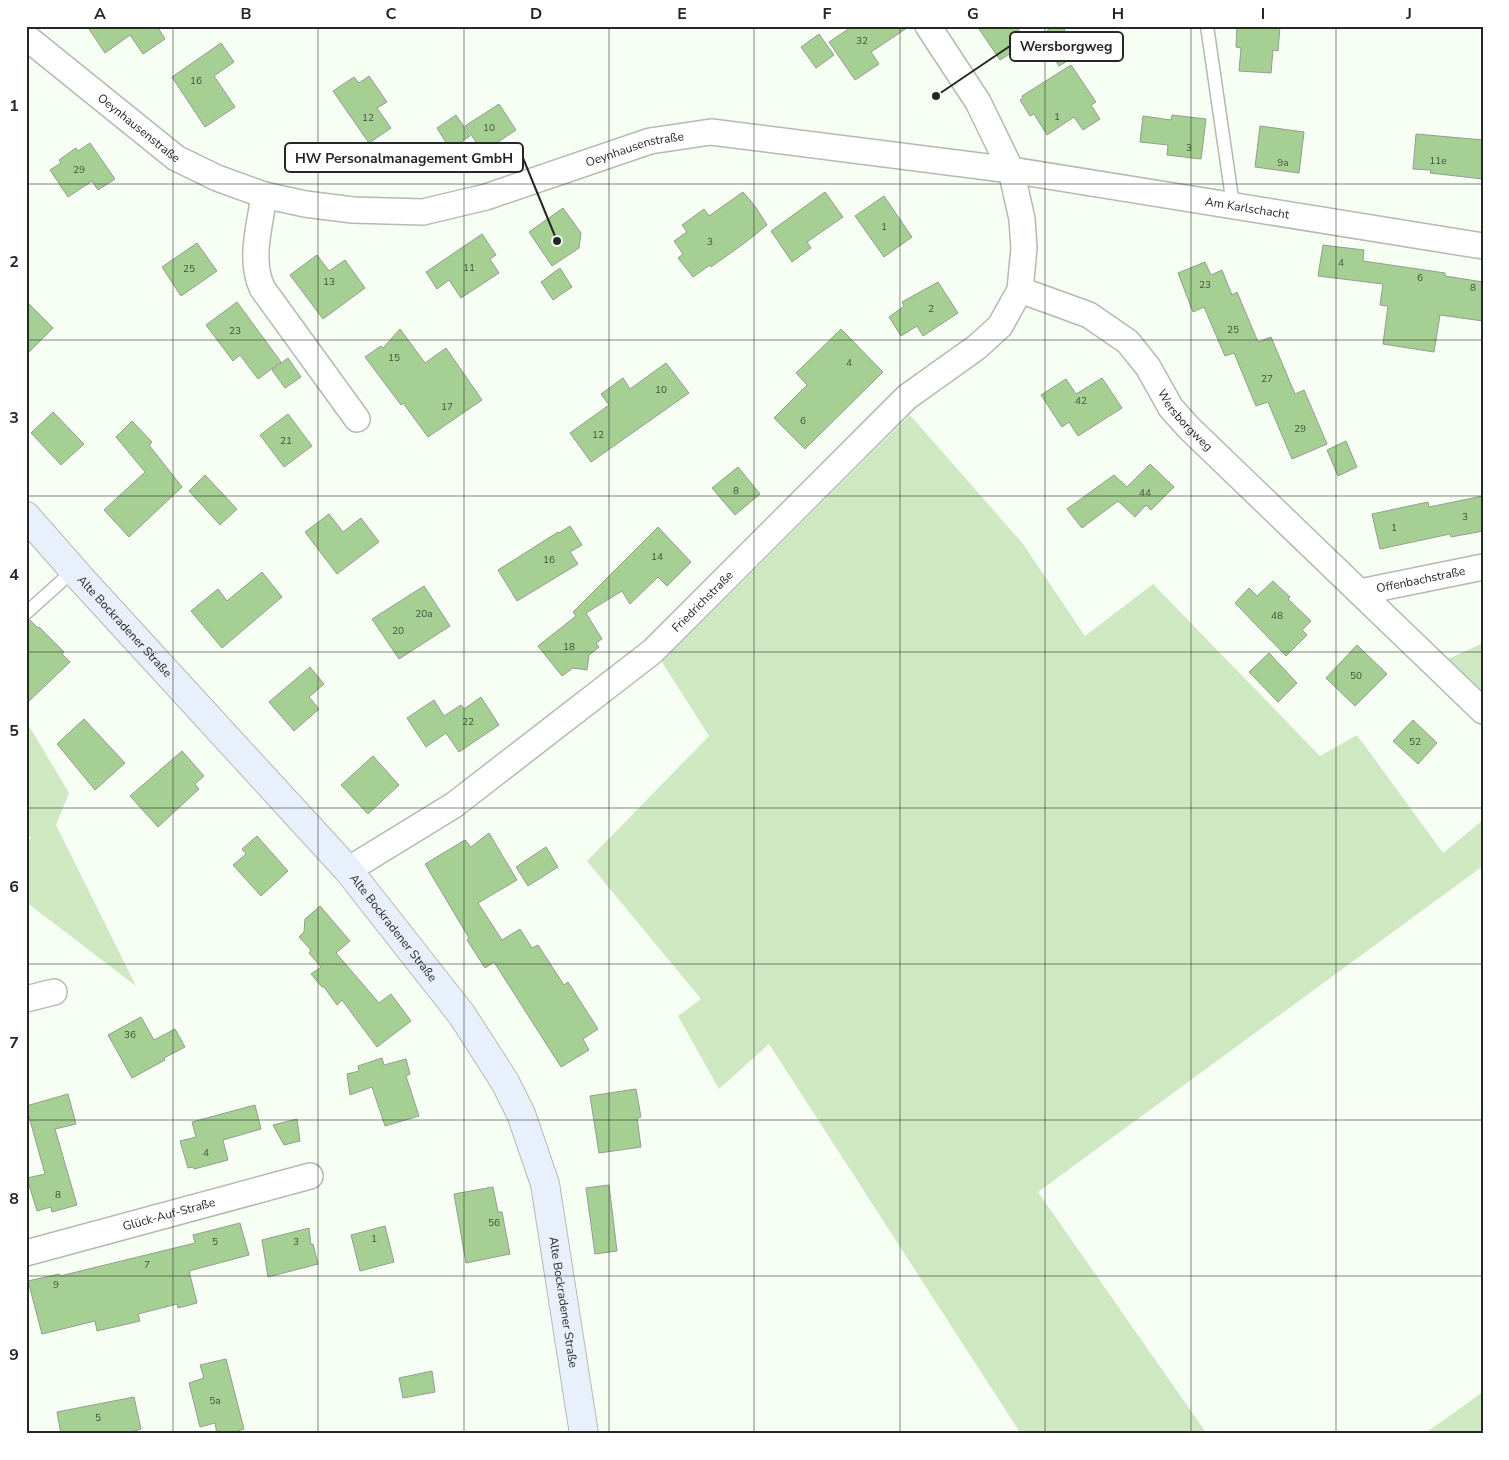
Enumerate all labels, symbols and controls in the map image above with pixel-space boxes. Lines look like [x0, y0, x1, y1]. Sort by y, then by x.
text: A [94, 3, 106, 25]
text: B [240, 3, 252, 25]
text: C [386, 3, 397, 25]
text: D [530, 3, 542, 25]
text: E [677, 3, 687, 25]
text: F [823, 3, 832, 25]
text: G [967, 3, 979, 25]
text: H [1112, 3, 1124, 25]
text: I [1261, 3, 1265, 25]
text: J [1405, 3, 1412, 25]
callout: Wersborgweg [1010, 32, 1123, 61]
house number: 32 [856, 34, 868, 48]
text: Wersborgweg [1020, 37, 1112, 56]
house number: 16 [190, 74, 202, 88]
street label: Oeynhausenstraße [94, 90, 183, 166]
text: 1 [9, 95, 19, 117]
house number: 1 [1054, 110, 1060, 124]
house number: 12 [362, 111, 374, 125]
house number: 10 [483, 121, 495, 135]
street label: Oeynhausenstraße [583, 128, 685, 170]
house number: 3 [1186, 141, 1192, 155]
callout: HW Personalmanagement GmbH [285, 143, 523, 172]
text: HW Personalmanagement GmbH [295, 149, 513, 168]
house number: 11e [1429, 154, 1447, 168]
house number: 9a [1277, 156, 1289, 170]
house number: 29 [73, 163, 85, 177]
street label: Am Karlschacht [1204, 193, 1291, 223]
house number: 1 [881, 220, 887, 234]
house number: 3 [707, 235, 713, 249]
text: 2 [9, 251, 19, 273]
house number: 4 [1338, 256, 1344, 270]
house number: 11 [463, 261, 475, 275]
house number: 25 [183, 262, 195, 276]
house number: 6 [1417, 271, 1423, 285]
house number: 13 [323, 275, 335, 289]
house number: 23 [1199, 278, 1211, 292]
house number: 8 [1470, 281, 1476, 295]
house number: 2 [928, 302, 934, 316]
house number: 25 [1227, 323, 1239, 337]
house number: 23 [229, 324, 241, 338]
house number: 15 [388, 351, 400, 365]
house number: 4 [846, 356, 852, 370]
house number: 27 [1261, 372, 1273, 386]
house number: 10 [655, 383, 667, 397]
street label: Wersborgweg [1154, 386, 1216, 455]
house number: 42 [1075, 394, 1087, 408]
house number: 17 [441, 400, 453, 414]
text: 3 [9, 407, 19, 429]
house number: 6 [800, 414, 806, 428]
house number: 29 [1294, 422, 1306, 436]
house number: 12 [592, 428, 604, 442]
house number: 21 [280, 434, 292, 448]
house number: 8 [733, 484, 739, 498]
house number: 44 [1139, 486, 1151, 500]
house number: 3 [1462, 510, 1468, 524]
house number: 1 [1391, 521, 1397, 535]
house number: 14 [651, 550, 663, 564]
house number: 16 [543, 553, 555, 567]
street label: Offenbachstraße [1375, 563, 1467, 596]
text: 4 [9, 564, 19, 586]
street label: Friedrichstraße [668, 567, 737, 636]
street label: Alte Bockradener Straße [74, 572, 175, 681]
house number: 20a [415, 607, 433, 621]
house number: 48 [1271, 609, 1283, 623]
house number: 20 [392, 624, 404, 638]
house number: 18 [563, 640, 575, 654]
house number: 50 [1350, 669, 1362, 683]
house number: 22 [462, 715, 474, 729]
text: 5 [9, 720, 19, 742]
house number: 52 [1409, 735, 1421, 749]
street label: Alte Bockradener Straße [346, 871, 441, 985]
text: 6 [9, 876, 19, 898]
house number: 36 [124, 1028, 136, 1042]
text: 7 [9, 1032, 19, 1054]
house number: 4 [203, 1146, 209, 1160]
text: 8 [9, 1188, 19, 1210]
house number: 8 [55, 1188, 61, 1202]
street label: Glück-Auf-Straße [121, 1194, 217, 1234]
house number: 56 [488, 1216, 500, 1230]
house number: 1 [371, 1232, 377, 1246]
house number: 5 [212, 1235, 218, 1249]
house number: 3 [293, 1235, 299, 1249]
street label: Alte Bockradener Straße [545, 1235, 582, 1369]
house number: 7 [144, 1258, 150, 1272]
house number: 9 [53, 1278, 59, 1292]
text: 9 [9, 1344, 19, 1366]
house number: 5a [209, 1394, 221, 1408]
house number: 5 [95, 1411, 101, 1425]

